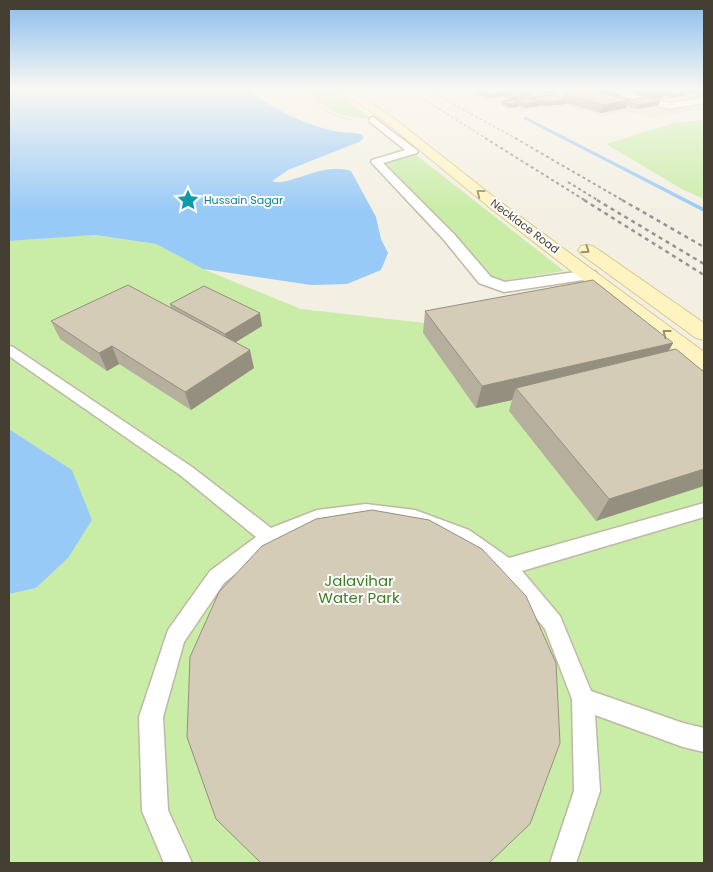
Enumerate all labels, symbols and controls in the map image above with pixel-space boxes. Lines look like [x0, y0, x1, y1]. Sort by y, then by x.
place icon: Hussain Sagar [175, 187, 201, 213]
one-way arrow [477, 190, 486, 198]
place label: Hussain Sagar [204, 192, 283, 208]
street label: Necklace Road [487, 195, 563, 257]
one-way arrow [580, 244, 589, 252]
one-way arrow [662, 330, 672, 339]
park label: Jalavihar Water Park [318, 570, 400, 608]

